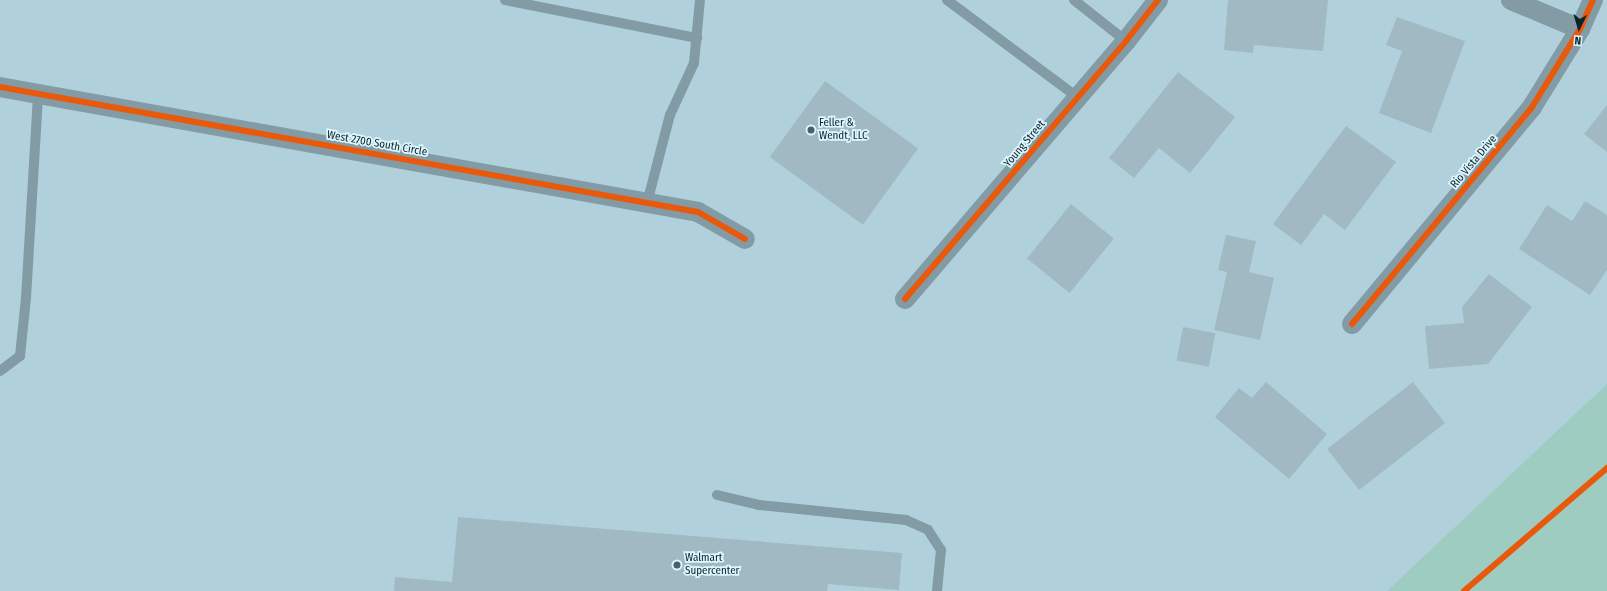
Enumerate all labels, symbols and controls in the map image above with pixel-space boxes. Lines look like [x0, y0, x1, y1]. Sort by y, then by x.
north arrow [1559, 8, 1599, 48]
text: N [1574, 34, 1582, 47]
place label: Feller & Wendt, LLC [819, 117, 868, 143]
street label: Young Street [1002, 118, 1048, 170]
marker: Feller & Wendt, LLC [806, 125, 816, 135]
street label: West 2700 South Circle [326, 129, 428, 159]
street label: Rio Vista Drive [1448, 133, 1500, 191]
place label: Walmart Supercenter [685, 552, 739, 578]
marker: Walmart Supercenter [672, 560, 682, 570]

